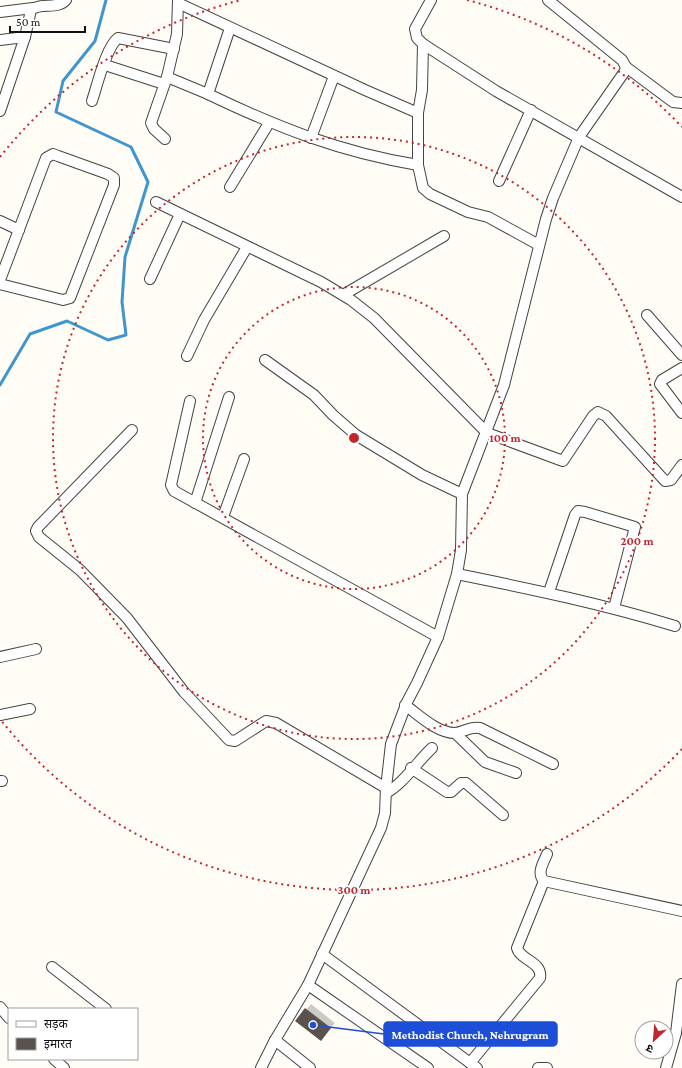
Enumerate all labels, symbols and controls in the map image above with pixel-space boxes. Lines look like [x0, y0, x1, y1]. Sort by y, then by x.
scale bar [10, 8, 85, 34]
text: 50 m [16, 15, 41, 29]
centre of rings [347, 431, 361, 445]
text: 100 m [489, 431, 522, 445]
text: 200 m [620, 534, 654, 548]
text: 300 m [338, 883, 371, 897]
legend [8, 1008, 138, 1060]
text: सड़क [44, 1017, 69, 1031]
north arrow [634, 1020, 674, 1060]
callout: Methodist Church, Nehrugram [384, 1022, 557, 1046]
text: Methodist Church, Nehrugram [391, 1028, 549, 1042]
text: इमारत [44, 1037, 73, 1051]
text: उ [644, 1042, 655, 1056]

